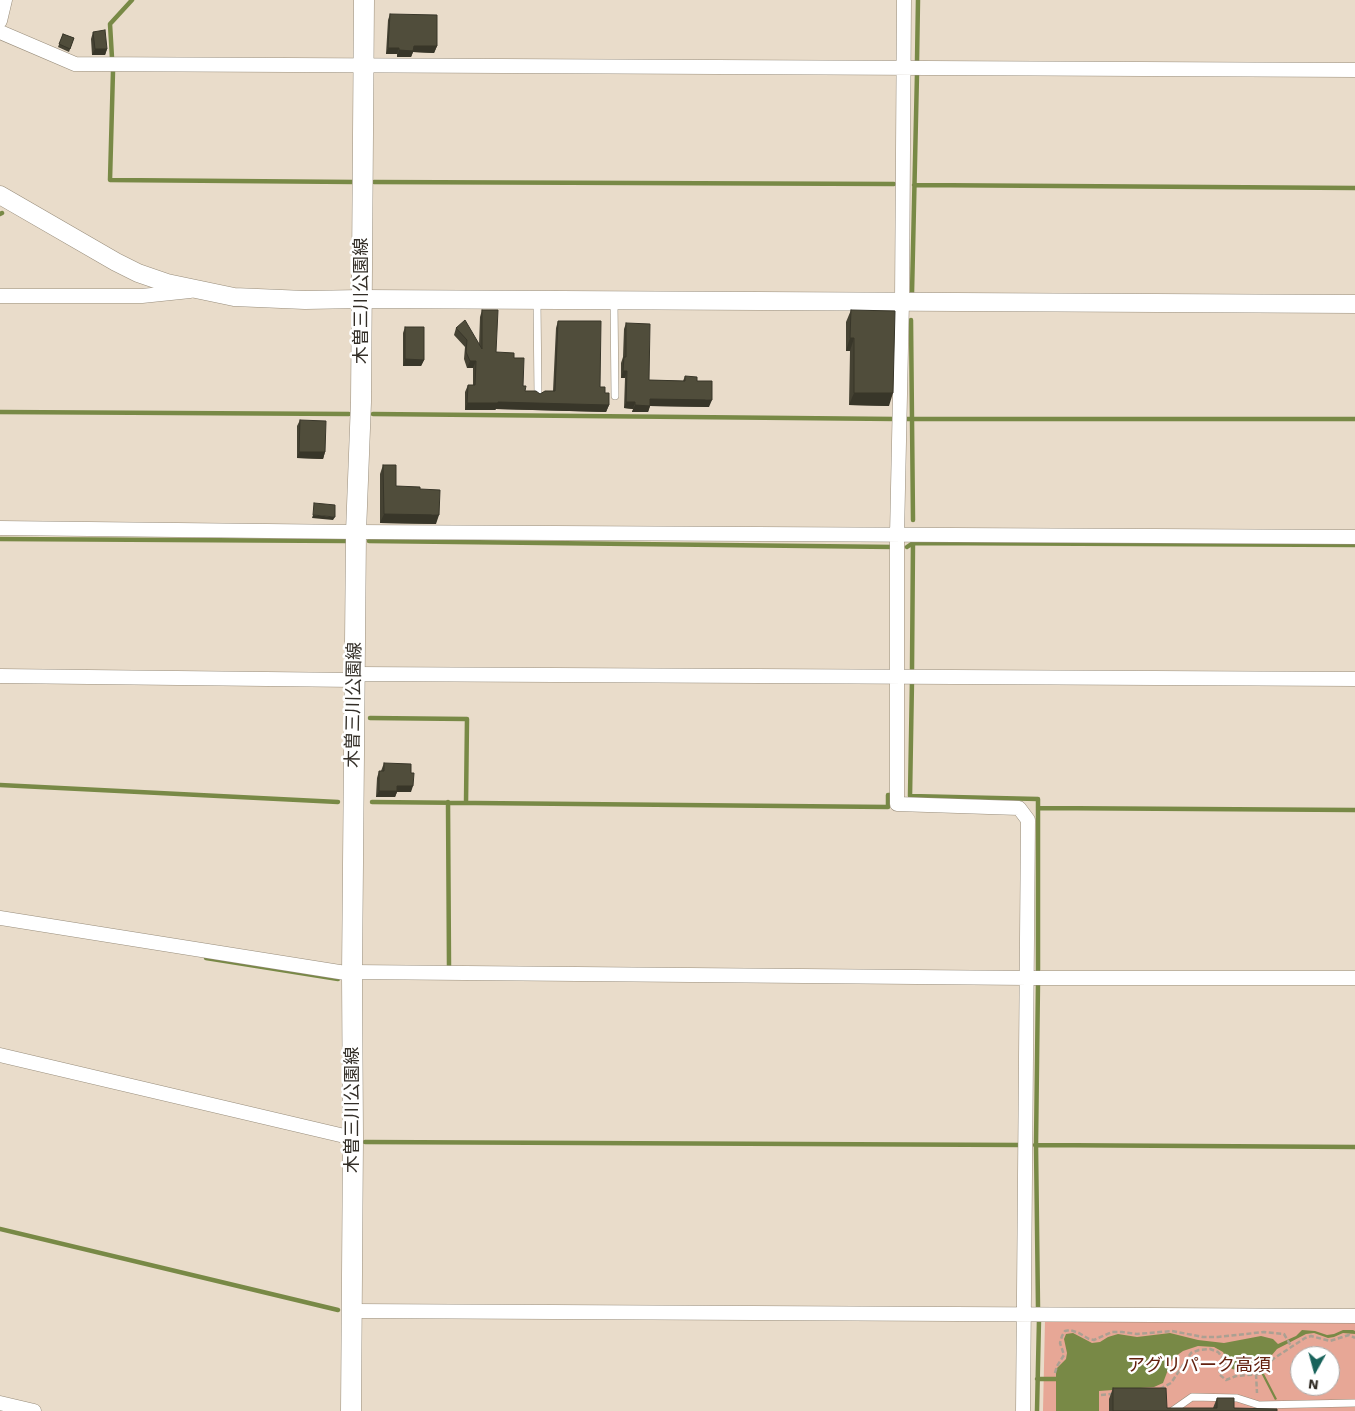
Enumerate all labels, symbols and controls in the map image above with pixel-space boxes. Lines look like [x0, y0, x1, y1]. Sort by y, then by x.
street label: 木曽三川公園線 [351, 238, 373, 364]
street label: 木曽三川公園線 [342, 642, 366, 768]
street label: 木曽三川公園線 [342, 1047, 364, 1173]
north arrow [1290, 1346, 1340, 1396]
park label: アグリパーク高須 [1127, 1355, 1271, 1377]
text: N [1307, 1376, 1319, 1393]

